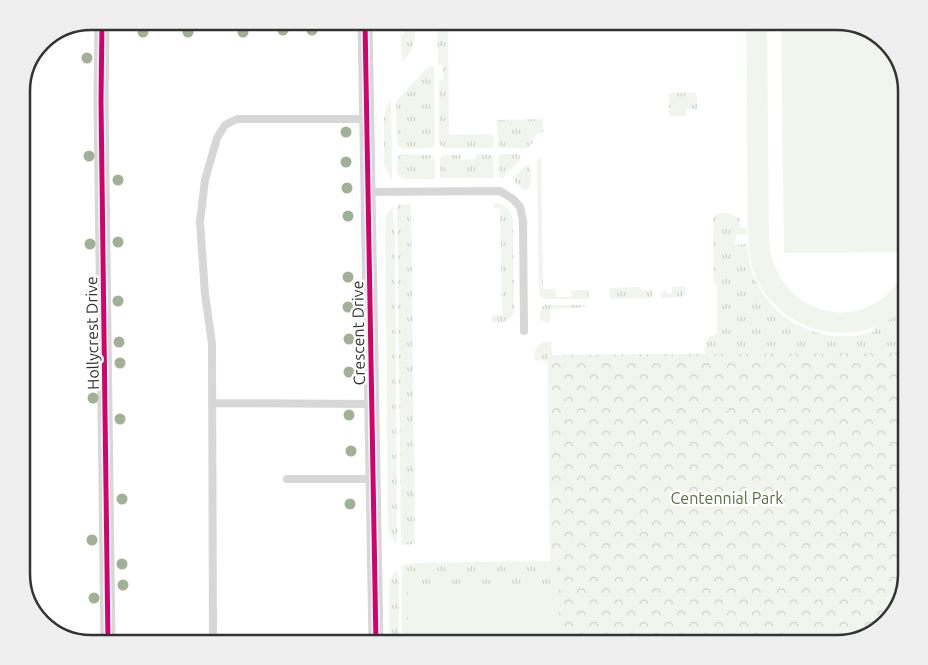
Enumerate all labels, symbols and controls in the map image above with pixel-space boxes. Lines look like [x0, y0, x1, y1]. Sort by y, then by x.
street label: Hollycrest Drive [82, 276, 102, 390]
street label: Crescent Drive [348, 280, 368, 386]
park label: Centennial Park [671, 489, 783, 507]

